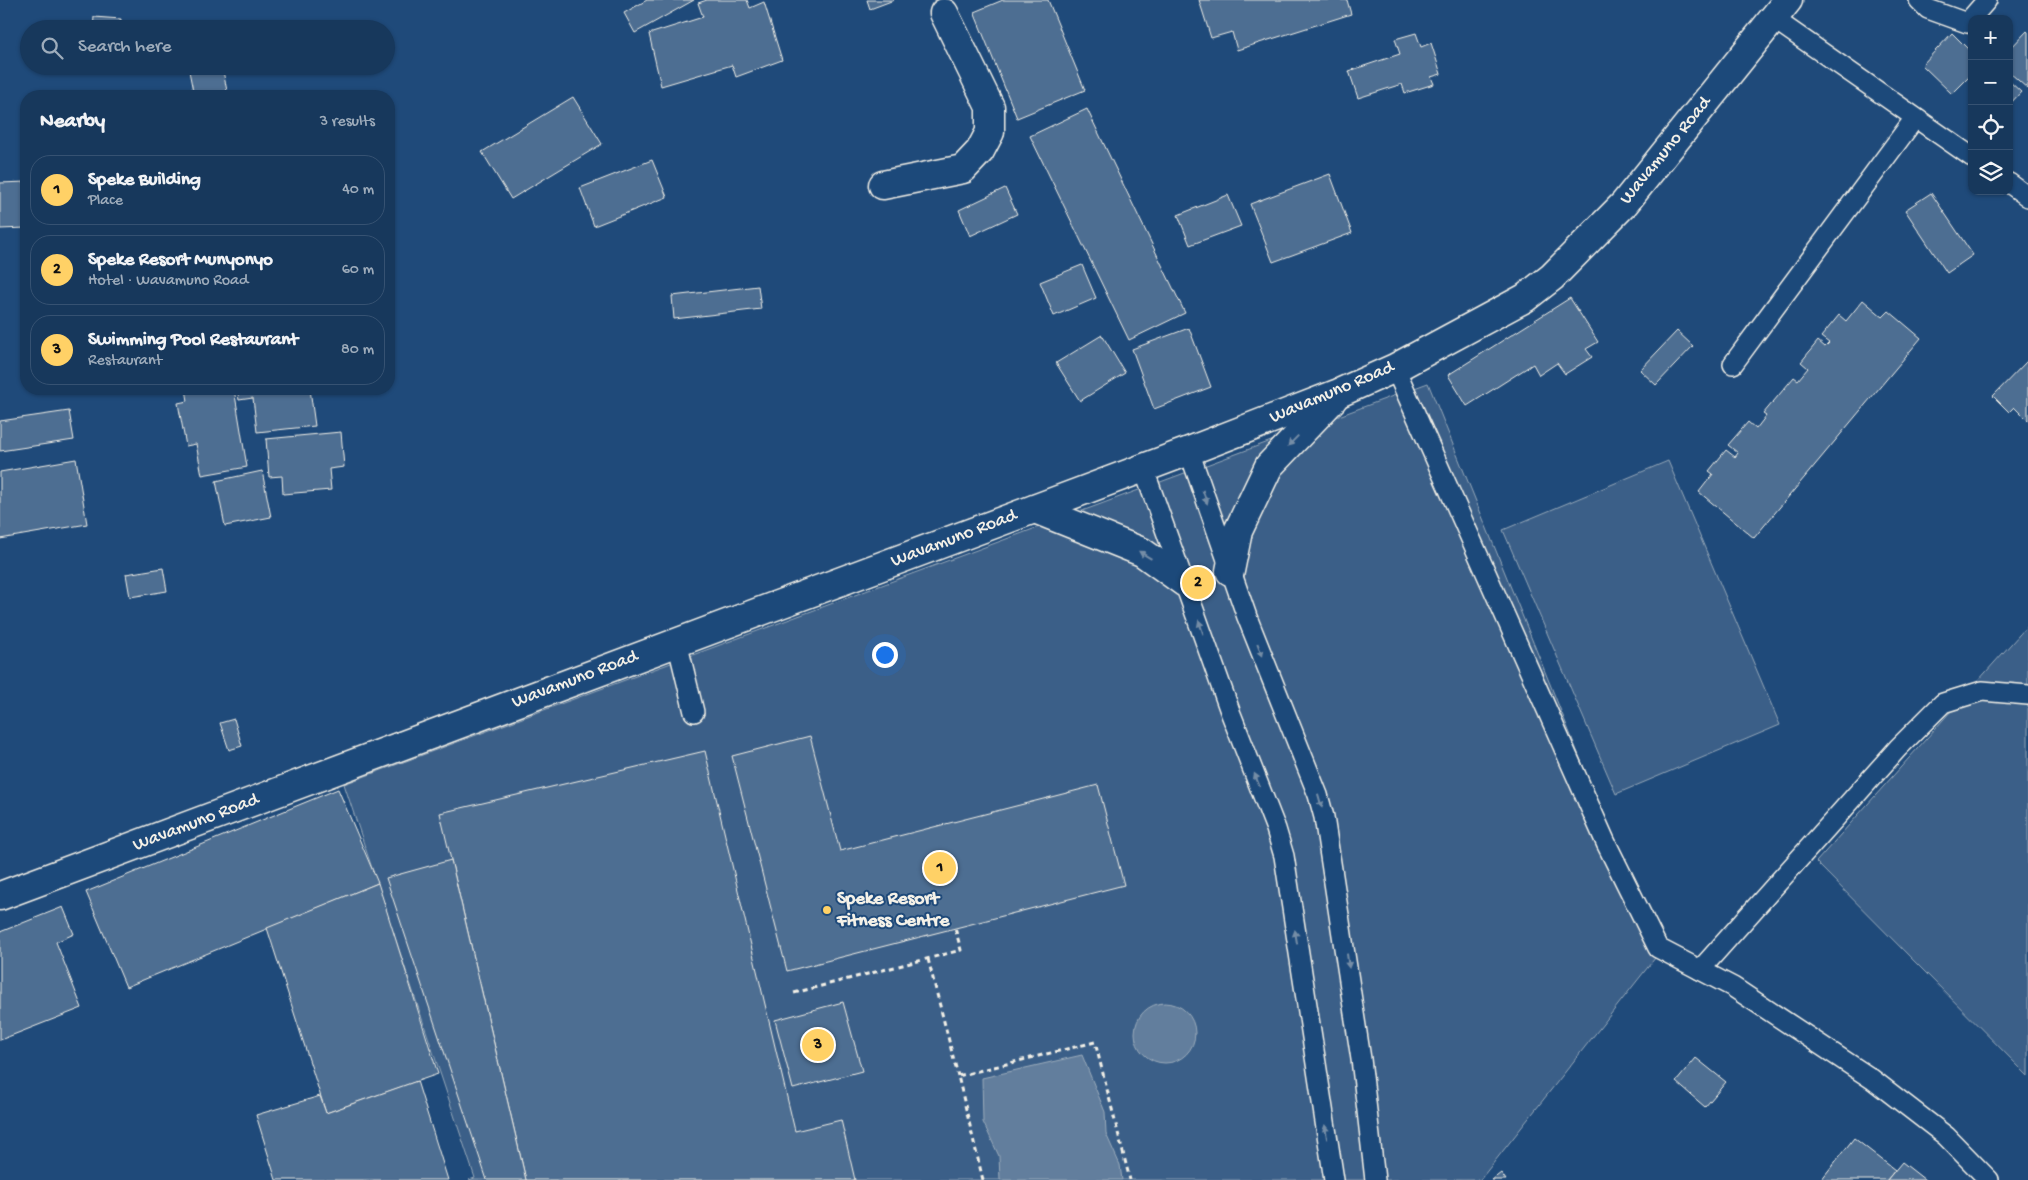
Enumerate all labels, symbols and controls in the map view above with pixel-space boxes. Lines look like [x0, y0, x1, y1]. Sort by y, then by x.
map controls [1968, 15, 2013, 195]
button: + [1968, 15, 2013, 60]
search box [20, 20, 395, 75]
icon: search [38, 34, 66, 62]
text: Search here [78, 36, 172, 59]
button: − [1968, 60, 2013, 105]
street label: Wavamuno Road [1615, 91, 1718, 210]
button: locate [1968, 105, 2013, 150]
text: Nearby [40, 110, 105, 135]
text: 3 results [320, 113, 375, 132]
button: layers [1968, 150, 2013, 195]
text: Speke Building [88, 169, 201, 192]
text: 1 [54, 181, 60, 200]
text: 40 m [342, 181, 374, 200]
text: Place [88, 192, 123, 211]
text: Speke Resort Munyonyo [88, 249, 273, 272]
text: 2 [53, 261, 61, 280]
text: 60 m [342, 261, 374, 280]
text: Hotel · Wavamuno Road [88, 272, 248, 291]
text: Swimming Pool Restaurant [88, 329, 298, 352]
text: 3 [53, 341, 61, 360]
text: 80 m [341, 341, 374, 360]
text: Restaurant [88, 352, 162, 371]
street label: Wavamuno Road [1266, 356, 1399, 430]
one-way arrow [1288, 434, 1300, 446]
one-way arrow [1201, 490, 1209, 505]
street label: Wavamuno Road [888, 504, 1022, 574]
one-way arrow [1138, 550, 1151, 559]
pin: 2 [1182, 564, 1214, 602]
one-way arrow [1197, 620, 1204, 635]
your location [872, 642, 898, 668]
one-way arrow [1256, 643, 1264, 658]
street label: Wavamuno Road [509, 645, 643, 715]
one-way arrow [1253, 772, 1261, 787]
street label: Wavamuno Road [130, 788, 264, 858]
one-way arrow [1316, 793, 1324, 809]
pin: 1 [924, 849, 956, 887]
place label: Speke Resort Fitness Centre [836, 888, 951, 933]
marker: Speke Resort Fitness Centre [821, 904, 833, 916]
one-way arrow [1292, 928, 1300, 944]
one-way arrow [1344, 953, 1352, 969]
pin: 3 [802, 1026, 834, 1064]
one-way arrow [1322, 1123, 1330, 1139]

